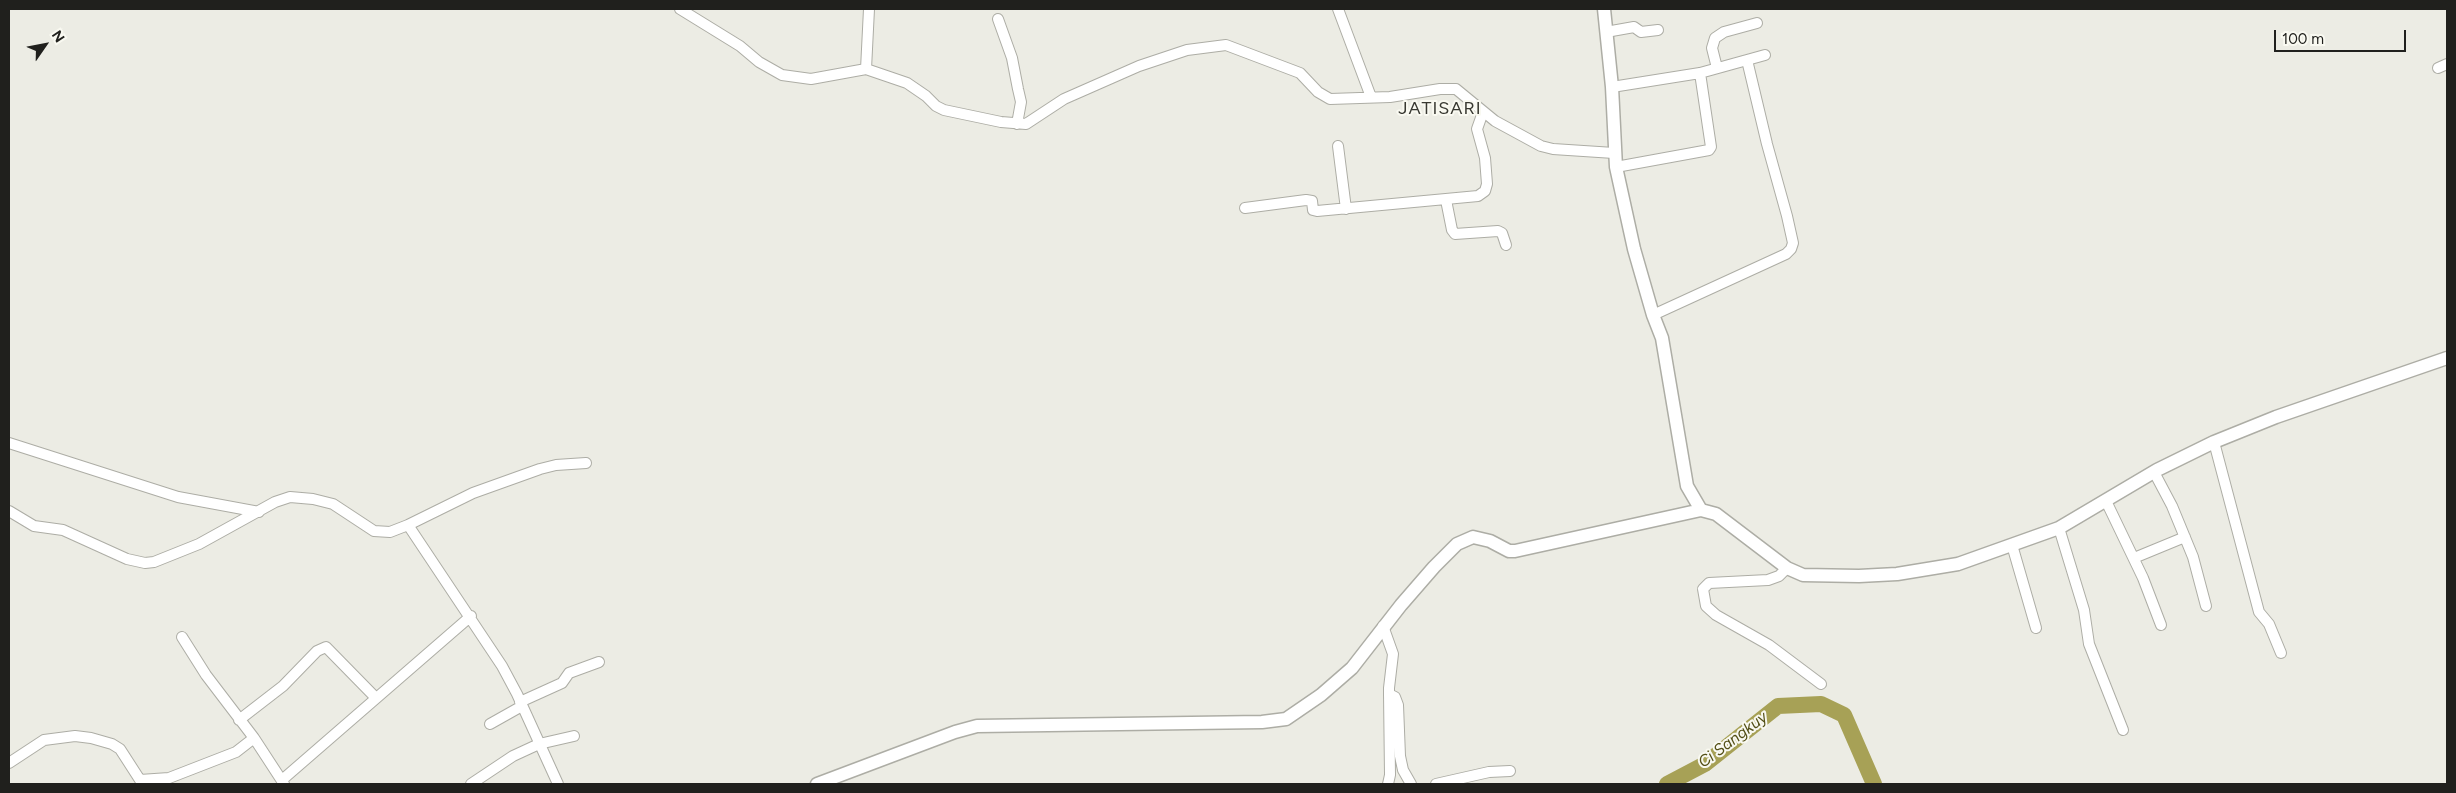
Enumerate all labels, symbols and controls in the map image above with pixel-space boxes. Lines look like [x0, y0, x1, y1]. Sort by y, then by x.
north arrow [20, 20, 70, 70]
scale bar [2276, 20, 2408, 52]
text: N [48, 27, 68, 46]
text: 100 m [2282, 30, 2324, 48]
district label: JATISARI [1397, 98, 1483, 120]
water label: Ci Sangkuy [1695, 708, 1771, 772]

